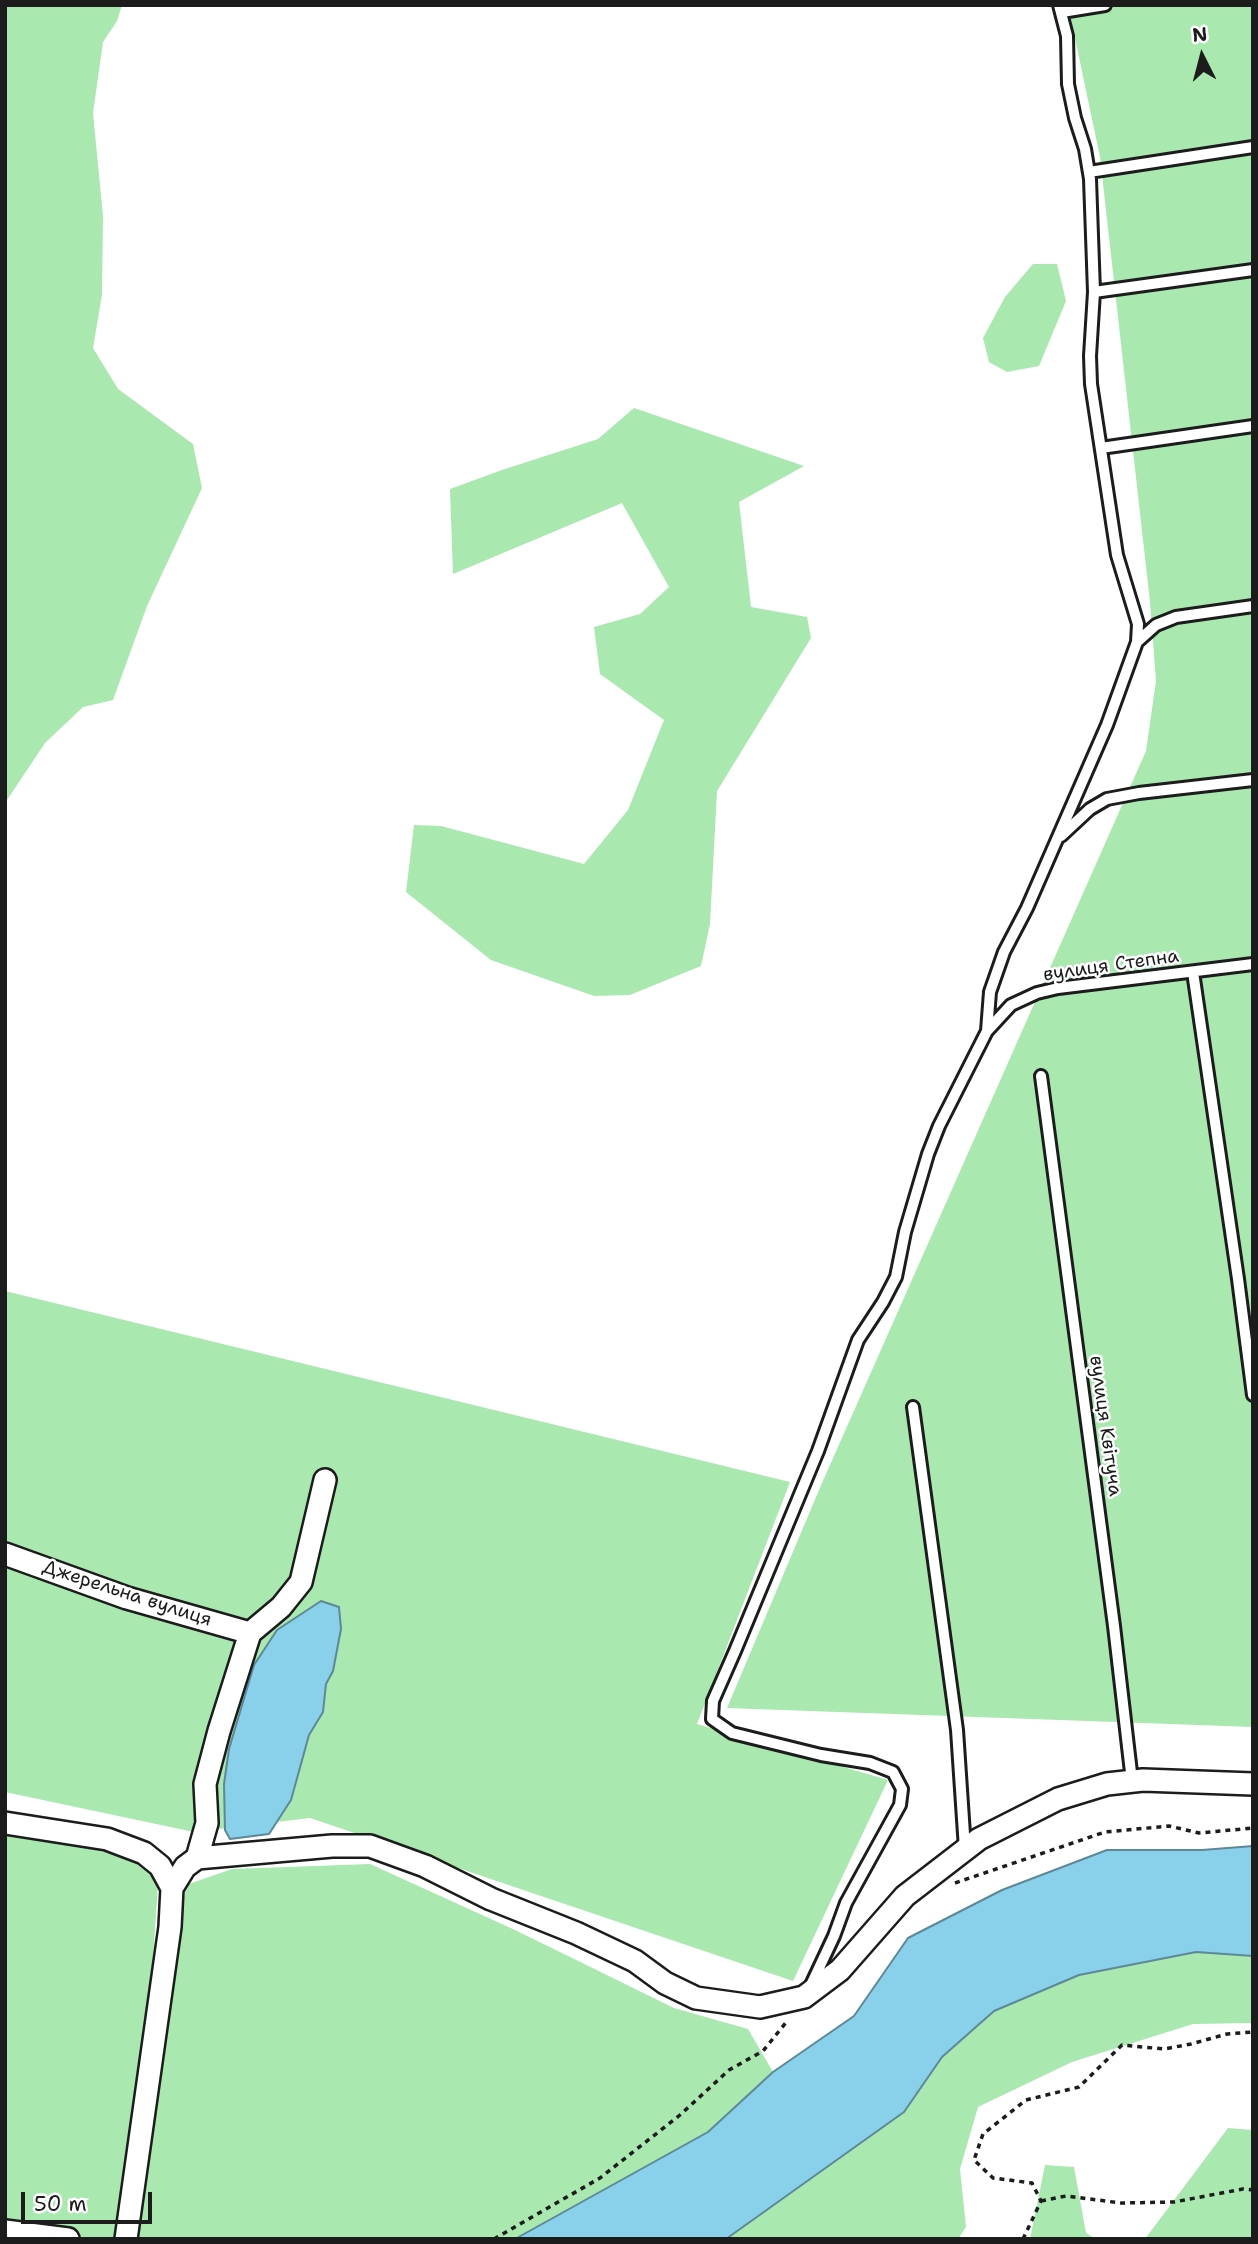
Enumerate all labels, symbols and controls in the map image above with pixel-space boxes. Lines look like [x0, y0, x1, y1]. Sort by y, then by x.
north arrow [1167, 21, 1237, 91]
text: N [1191, 21, 1209, 48]
street label: вулиця Степна [1042, 945, 1180, 987]
street label: вулиця Квітуча [1084, 1354, 1126, 1498]
street label: Джерельна вулиця [40, 1556, 214, 1632]
scale bar [24, 2178, 156, 2222]
text: 50 m [34, 2190, 87, 2218]

